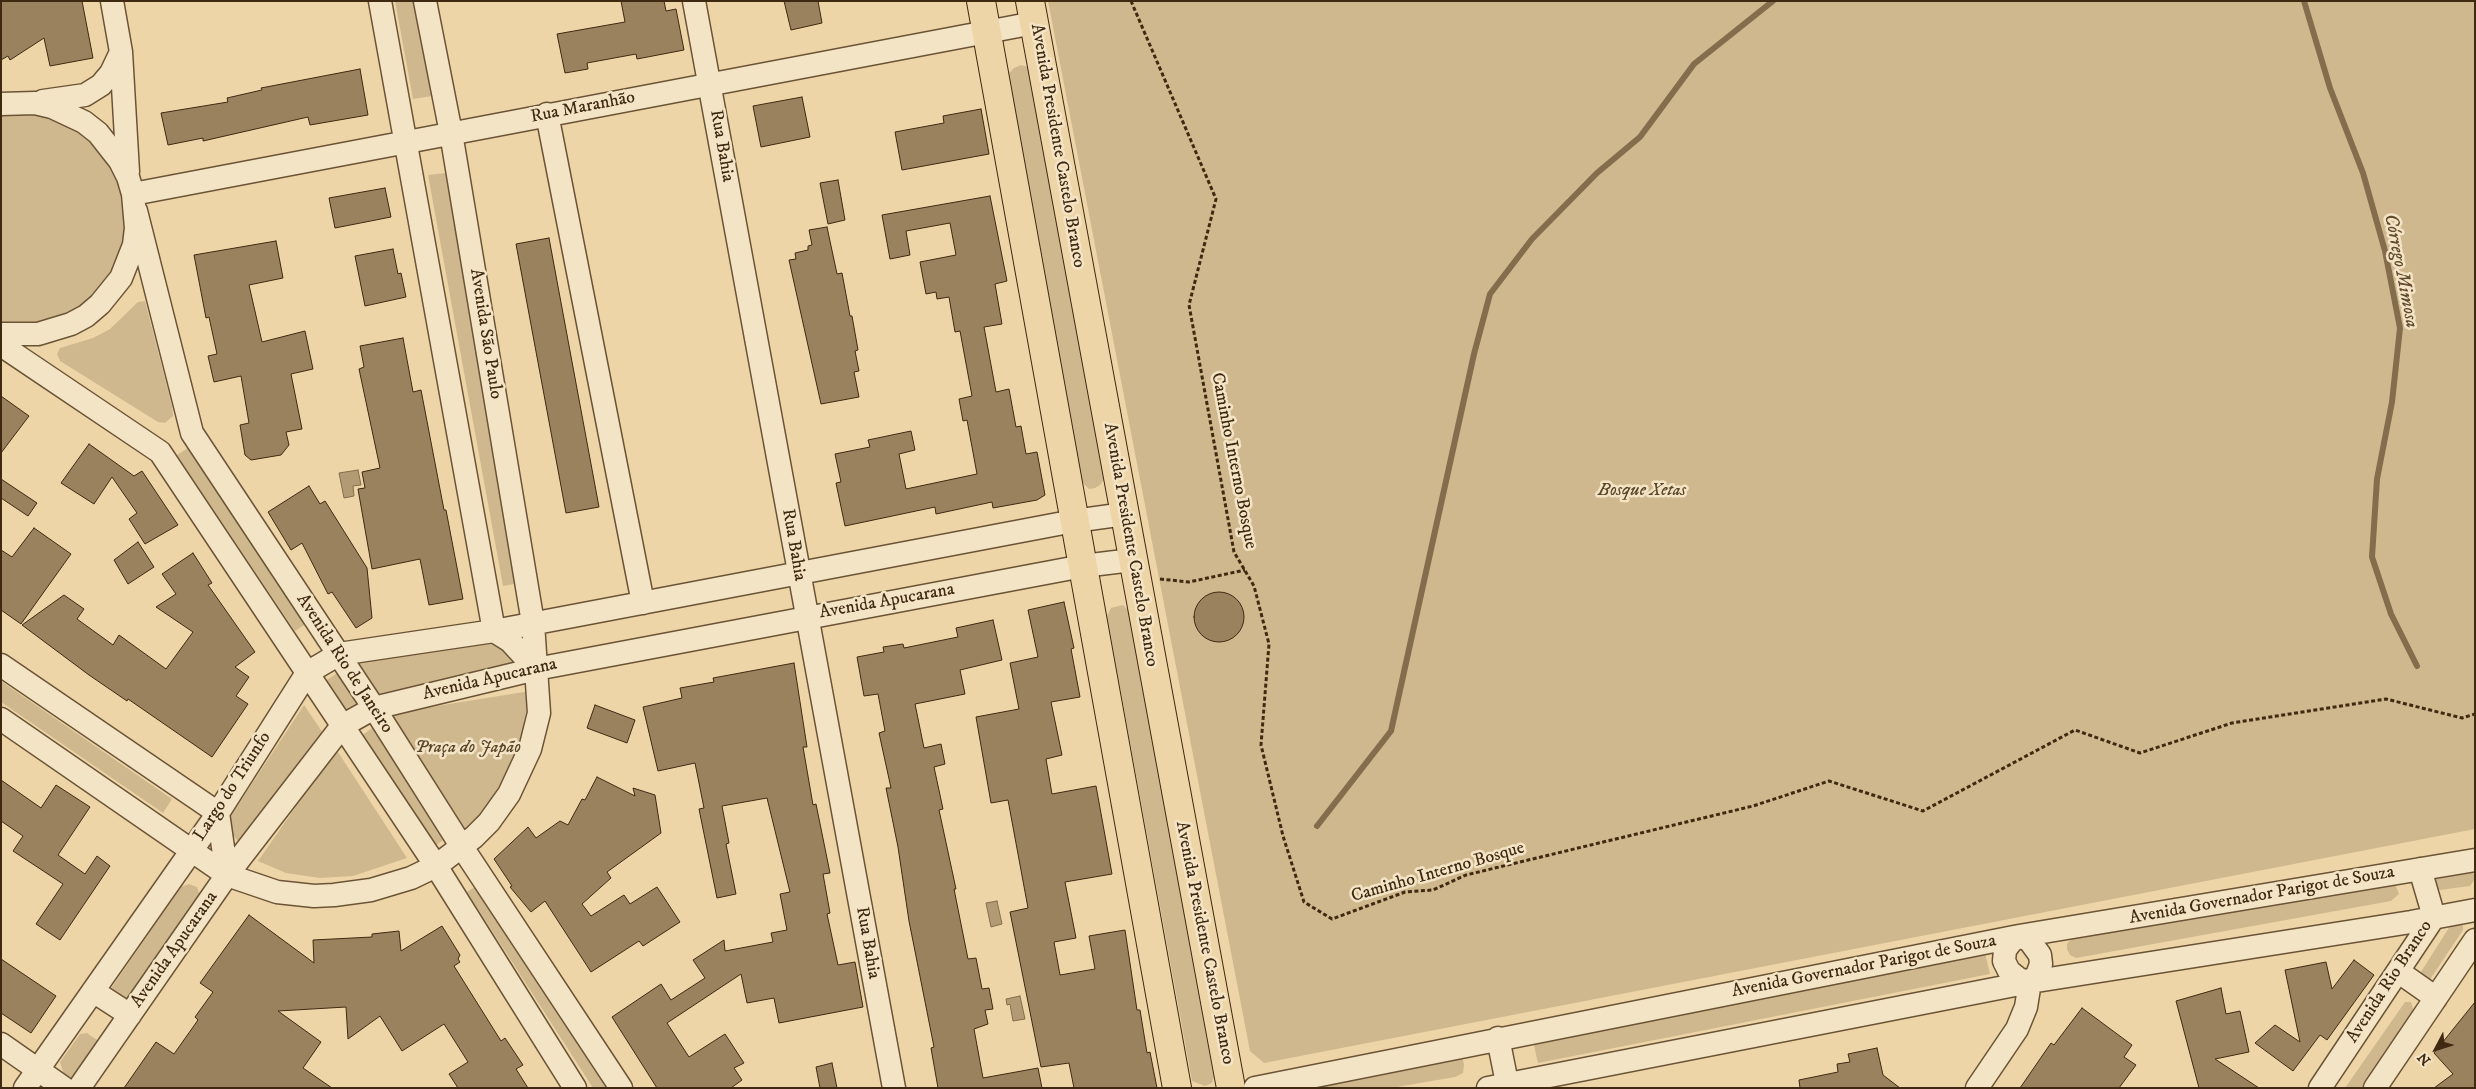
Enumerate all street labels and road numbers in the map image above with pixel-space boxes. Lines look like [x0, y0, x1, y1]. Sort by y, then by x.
street label: Avenida Presidente Castelo Branco [1025, 22, 1089, 270]
street label: Rua Maranhão [529, 87, 637, 129]
street label: Rua Bahia [704, 108, 738, 184]
street label: Avenida São Paulo [464, 267, 506, 401]
street label: Caminho Interno Bosque [1205, 371, 1261, 551]
street label: Avenida Presidente Castelo Branco [1098, 421, 1162, 669]
street label: Rua Bahia [776, 507, 810, 583]
street label: Avenida Apucarana [818, 579, 956, 625]
street label: Avenida Rio de Janeiro [291, 590, 397, 738]
street label: Avenida Apucarana [421, 654, 559, 706]
street label: Largo do Triunfo [190, 728, 276, 846]
street label: Avenida Presidente Castelo Branco [1170, 820, 1238, 1066]
street label: Caminho Interno Bosque [1349, 838, 1527, 908]
street label: Avenida Governador Parigot de Souza [2128, 862, 2396, 930]
street label: Avenida Apucarana [127, 888, 223, 1012]
street label: Rua Bahia [850, 905, 884, 981]
street label: Avenida Rio Branco [2342, 917, 2438, 1047]
street label: Avenida Governador Parigot de Souza [1730, 931, 1998, 1003]

